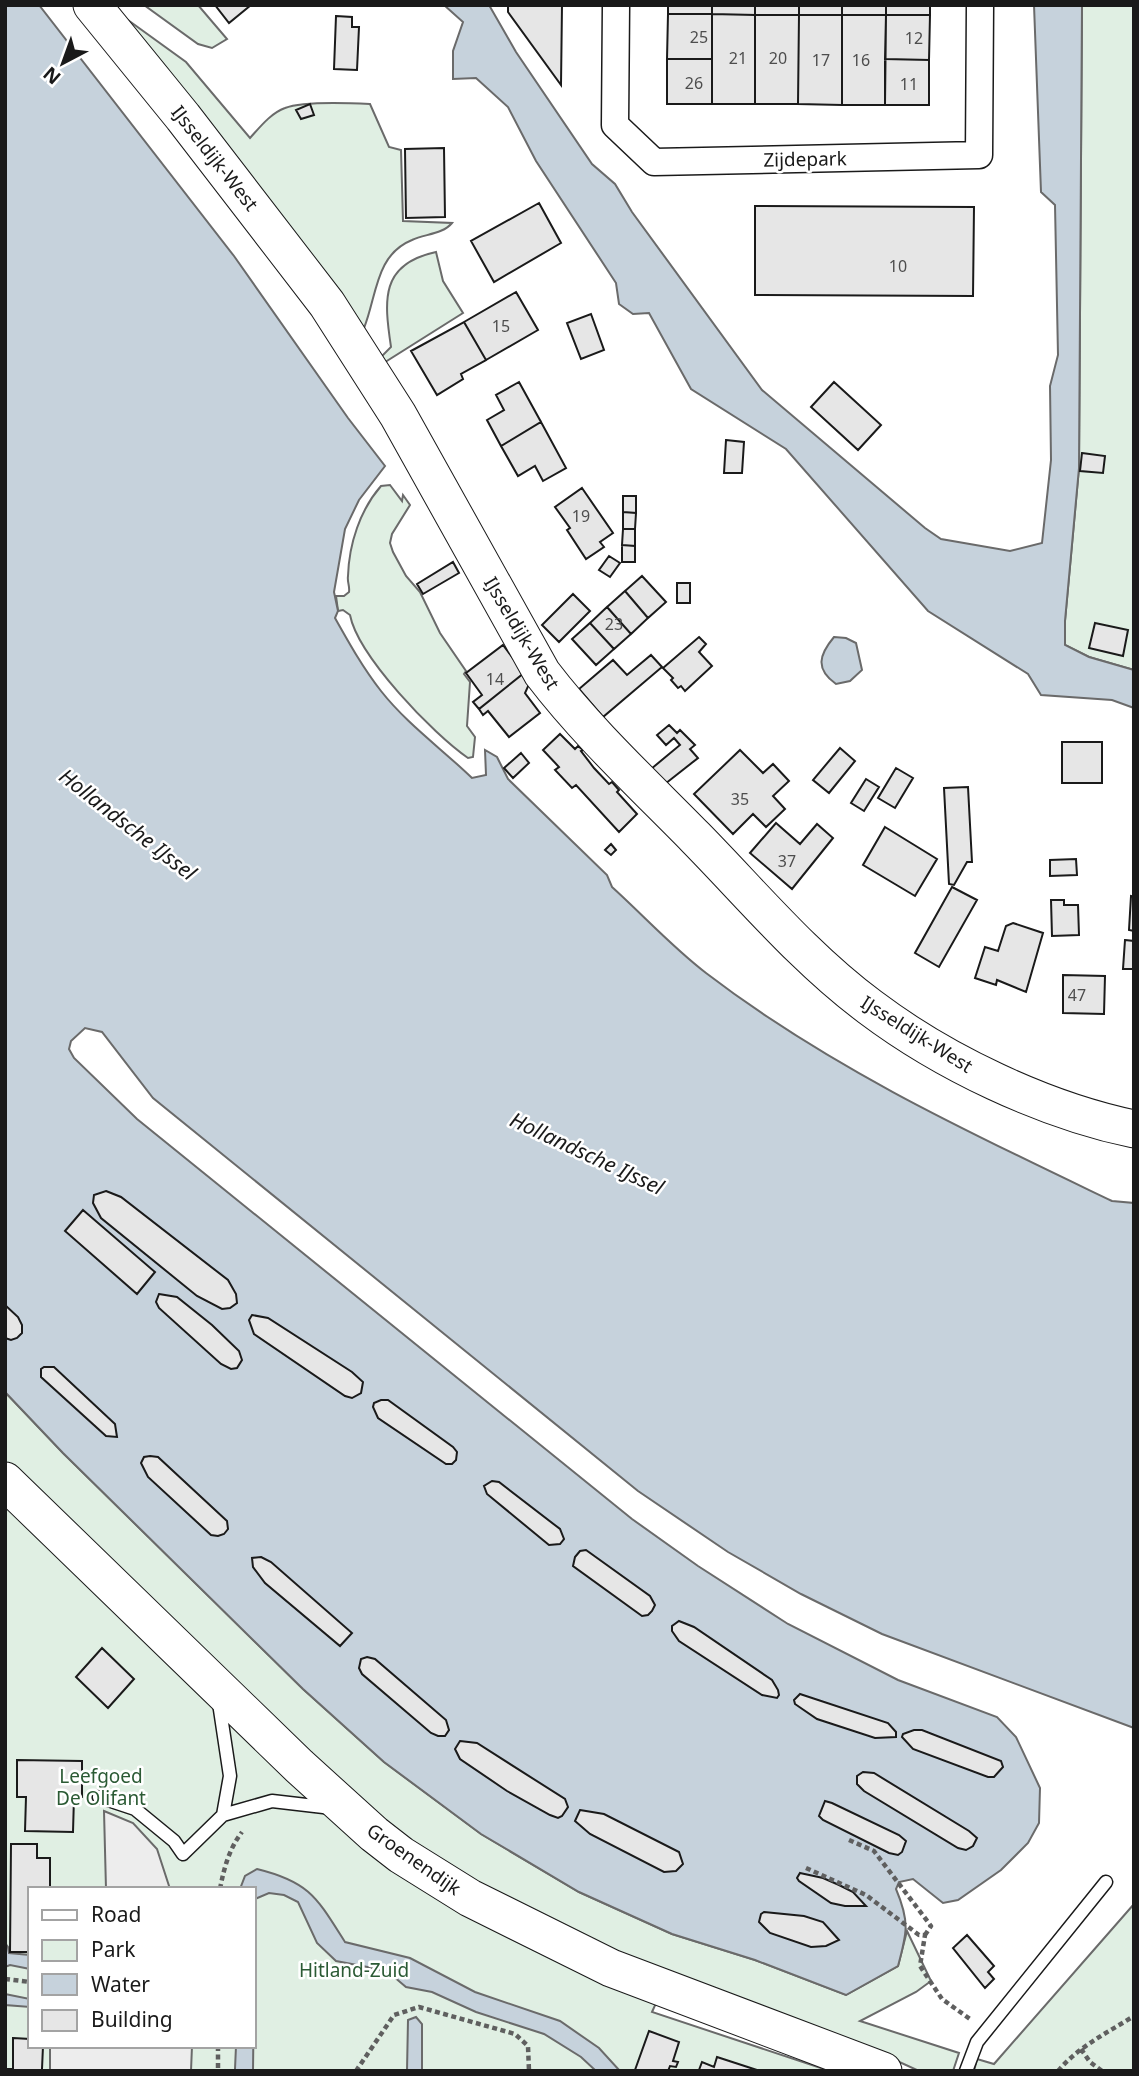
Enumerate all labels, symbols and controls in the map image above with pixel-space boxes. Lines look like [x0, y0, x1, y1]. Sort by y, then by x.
house number: 25 [690, 26, 708, 48]
house number: 12 [905, 27, 923, 49]
north arrow [28, 28, 98, 98]
house number: 21 [729, 47, 747, 69]
house number: 20 [769, 47, 787, 69]
house number: 17 [812, 49, 830, 71]
house number: 16 [852, 49, 870, 71]
text: N [37, 61, 66, 91]
house number: 26 [685, 72, 703, 94]
house number: 11 [900, 73, 918, 95]
street label: IJsseldijk-West [166, 100, 264, 216]
street label: Zijdepark [763, 145, 847, 173]
house number: 10 [889, 255, 907, 277]
house number: 15 [492, 315, 510, 337]
house number: 19 [572, 505, 590, 527]
street label: IJsseldijk-West [478, 572, 566, 694]
house number: 23 [605, 613, 623, 635]
house number: 14 [486, 668, 504, 690]
water label: Hollandsche IJssel [54, 762, 203, 887]
house number: 35 [731, 788, 749, 810]
house number: 37 [778, 850, 796, 872]
house number: 47 [1068, 984, 1086, 1006]
street label: IJsseldijk-West [856, 989, 978, 1079]
water label: Hollandsche IJssel [506, 1105, 669, 1201]
park label: Leefgoed De Olifant [56, 1763, 146, 1811]
street label: Groenendijk [362, 1817, 466, 1901]
legend [28, 1887, 256, 2048]
text: Road [91, 1900, 141, 1928]
text: Park [91, 1935, 136, 1963]
park label: Hitland-Zuid [299, 1957, 409, 1983]
text: Water [91, 1970, 150, 1998]
text: Building [91, 2005, 173, 2033]

